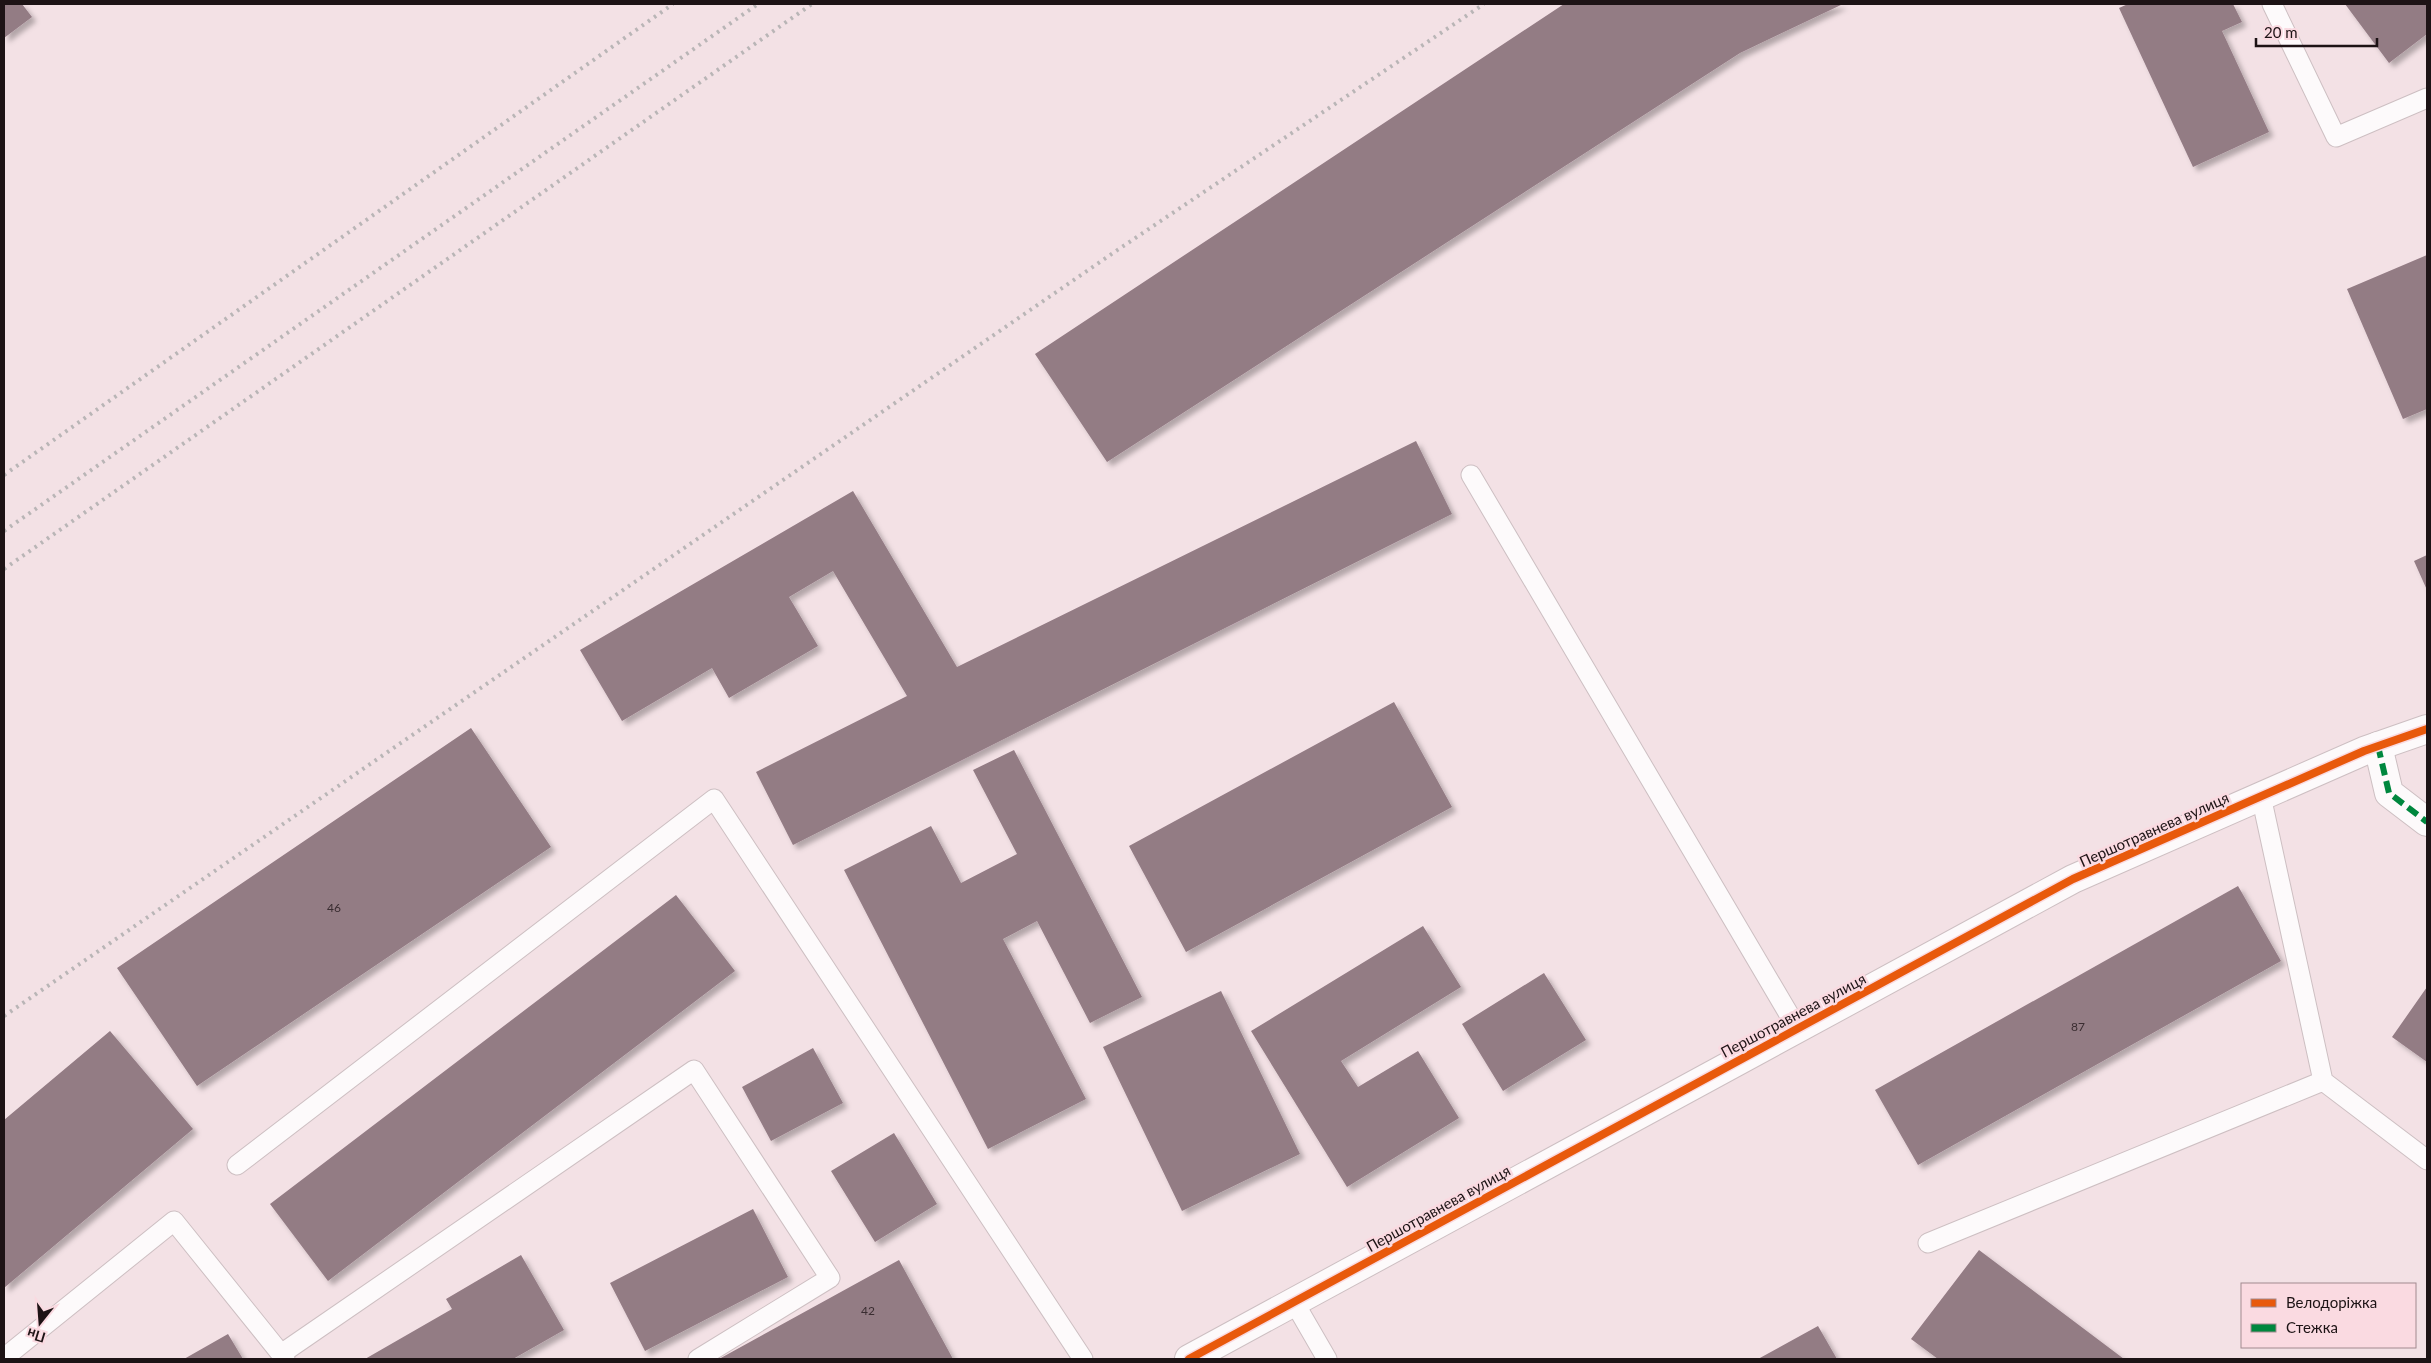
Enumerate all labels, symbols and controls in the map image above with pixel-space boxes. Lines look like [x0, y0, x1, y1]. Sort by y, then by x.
scale bar [2256, 15, 2377, 47]
text: 20 m [2264, 23, 2298, 41]
street label: Першотравнева вулиця [2076, 788, 2232, 870]
house number: 46 [327, 900, 341, 915]
street label: Першотравнева вулиця [1717, 969, 1869, 1061]
house number: 87 [2071, 1019, 2085, 1034]
street label: Першотравнева вулиця [1363, 1161, 1513, 1255]
legend [2241, 1283, 2416, 1348]
text: Велодоріжка [2286, 1293, 2377, 1311]
north arrow [15, 1298, 65, 1348]
house number: 42 [861, 1303, 875, 1318]
text: Стежка [2286, 1318, 2338, 1336]
text: Пн [25, 1325, 47, 1347]

